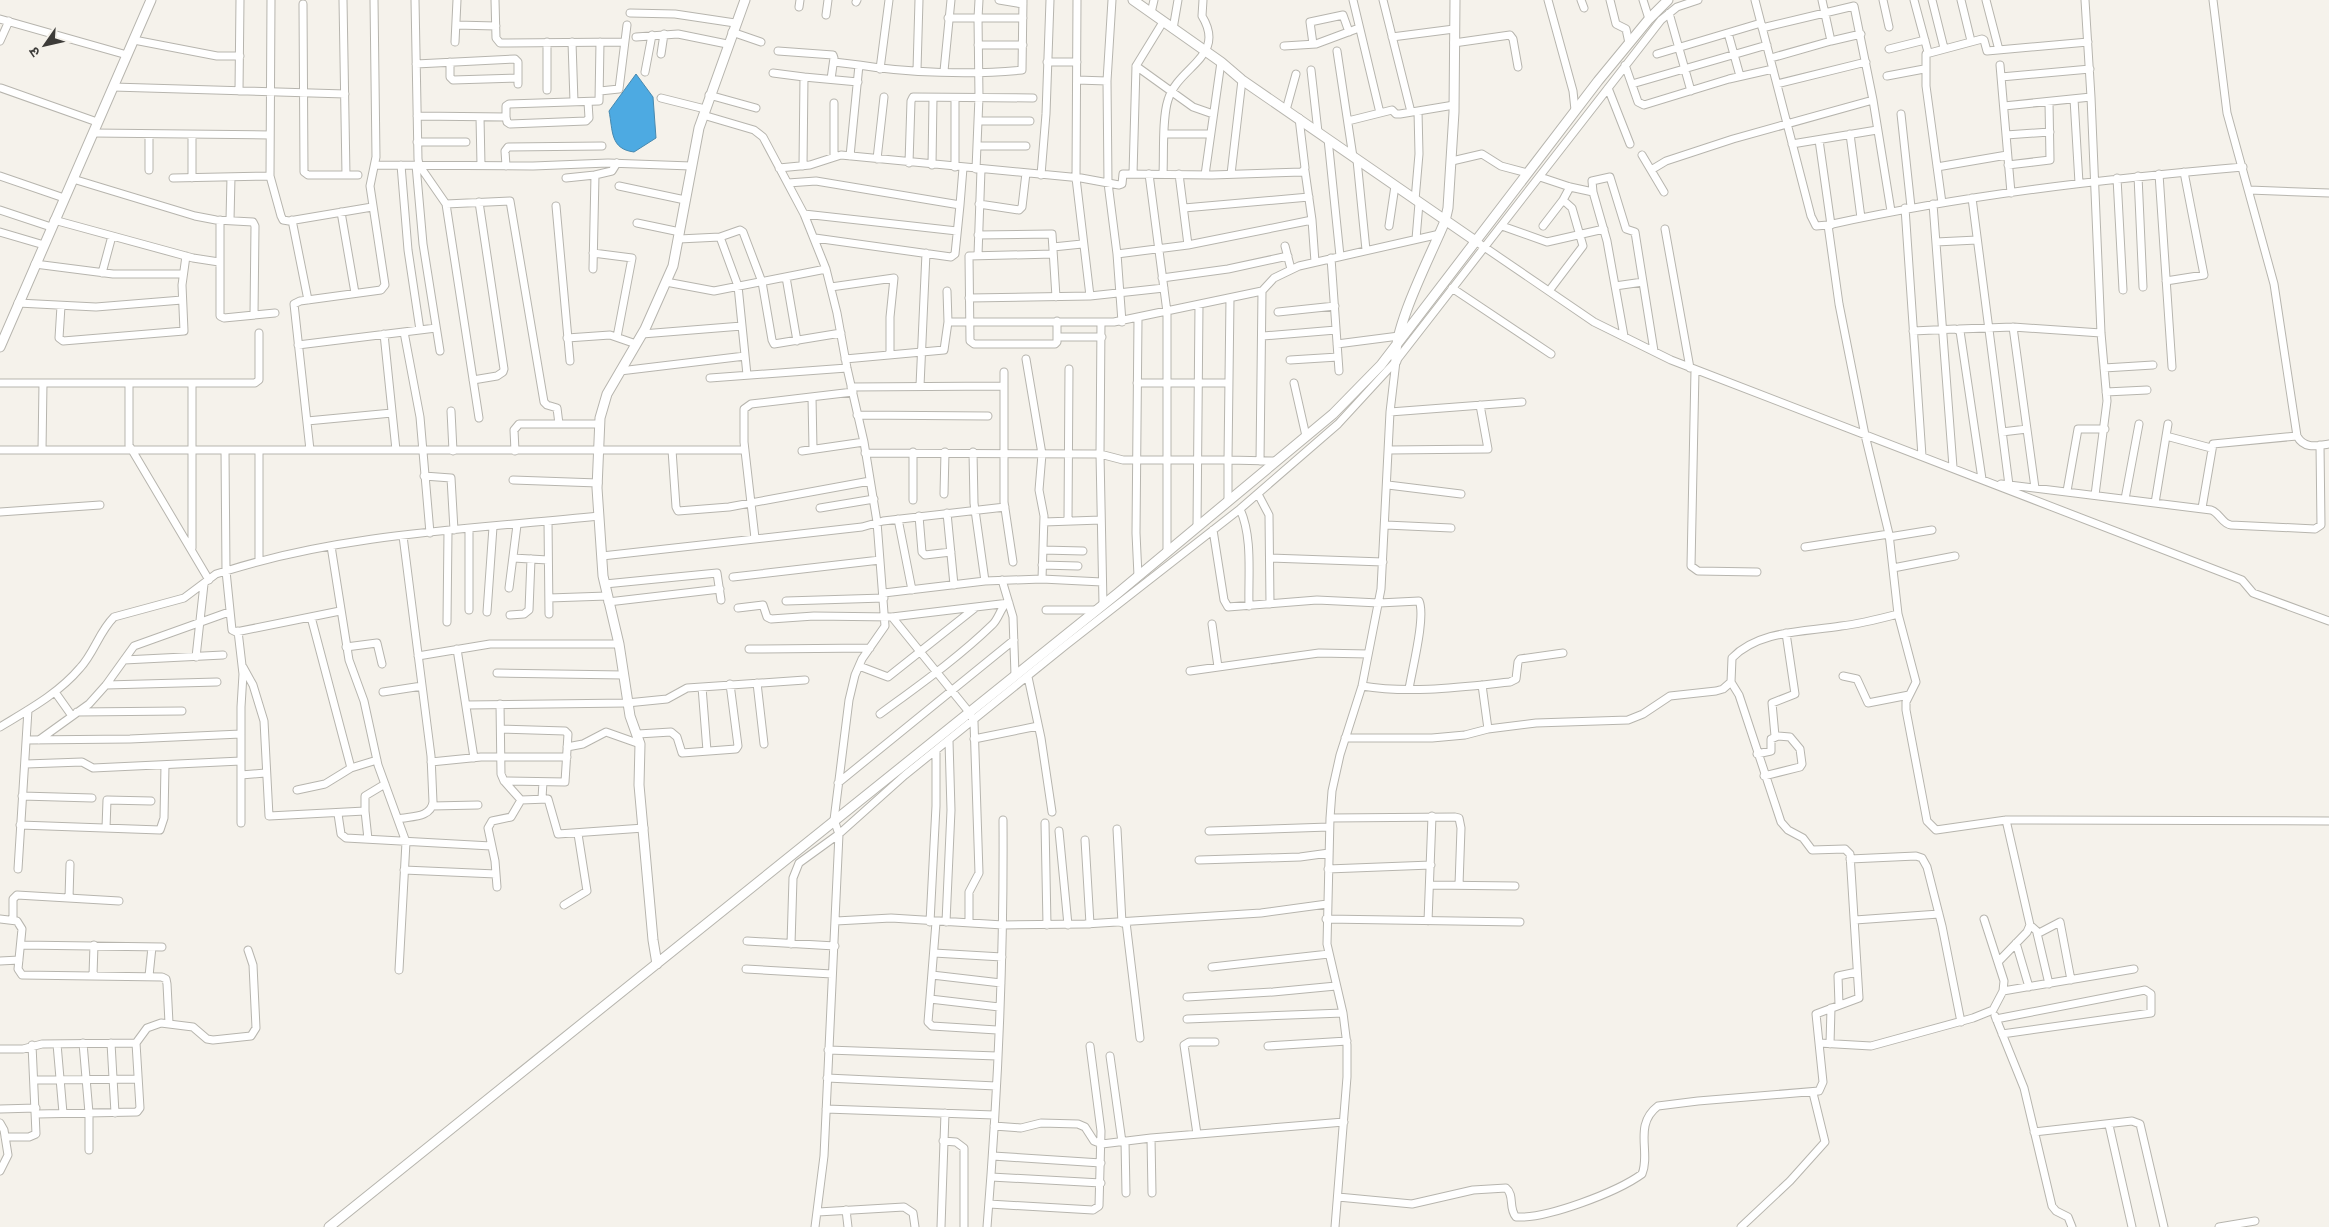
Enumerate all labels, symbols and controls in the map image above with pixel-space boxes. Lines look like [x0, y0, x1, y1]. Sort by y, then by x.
north arrow [20, 20, 70, 70]
text: उ [24, 43, 44, 61]

